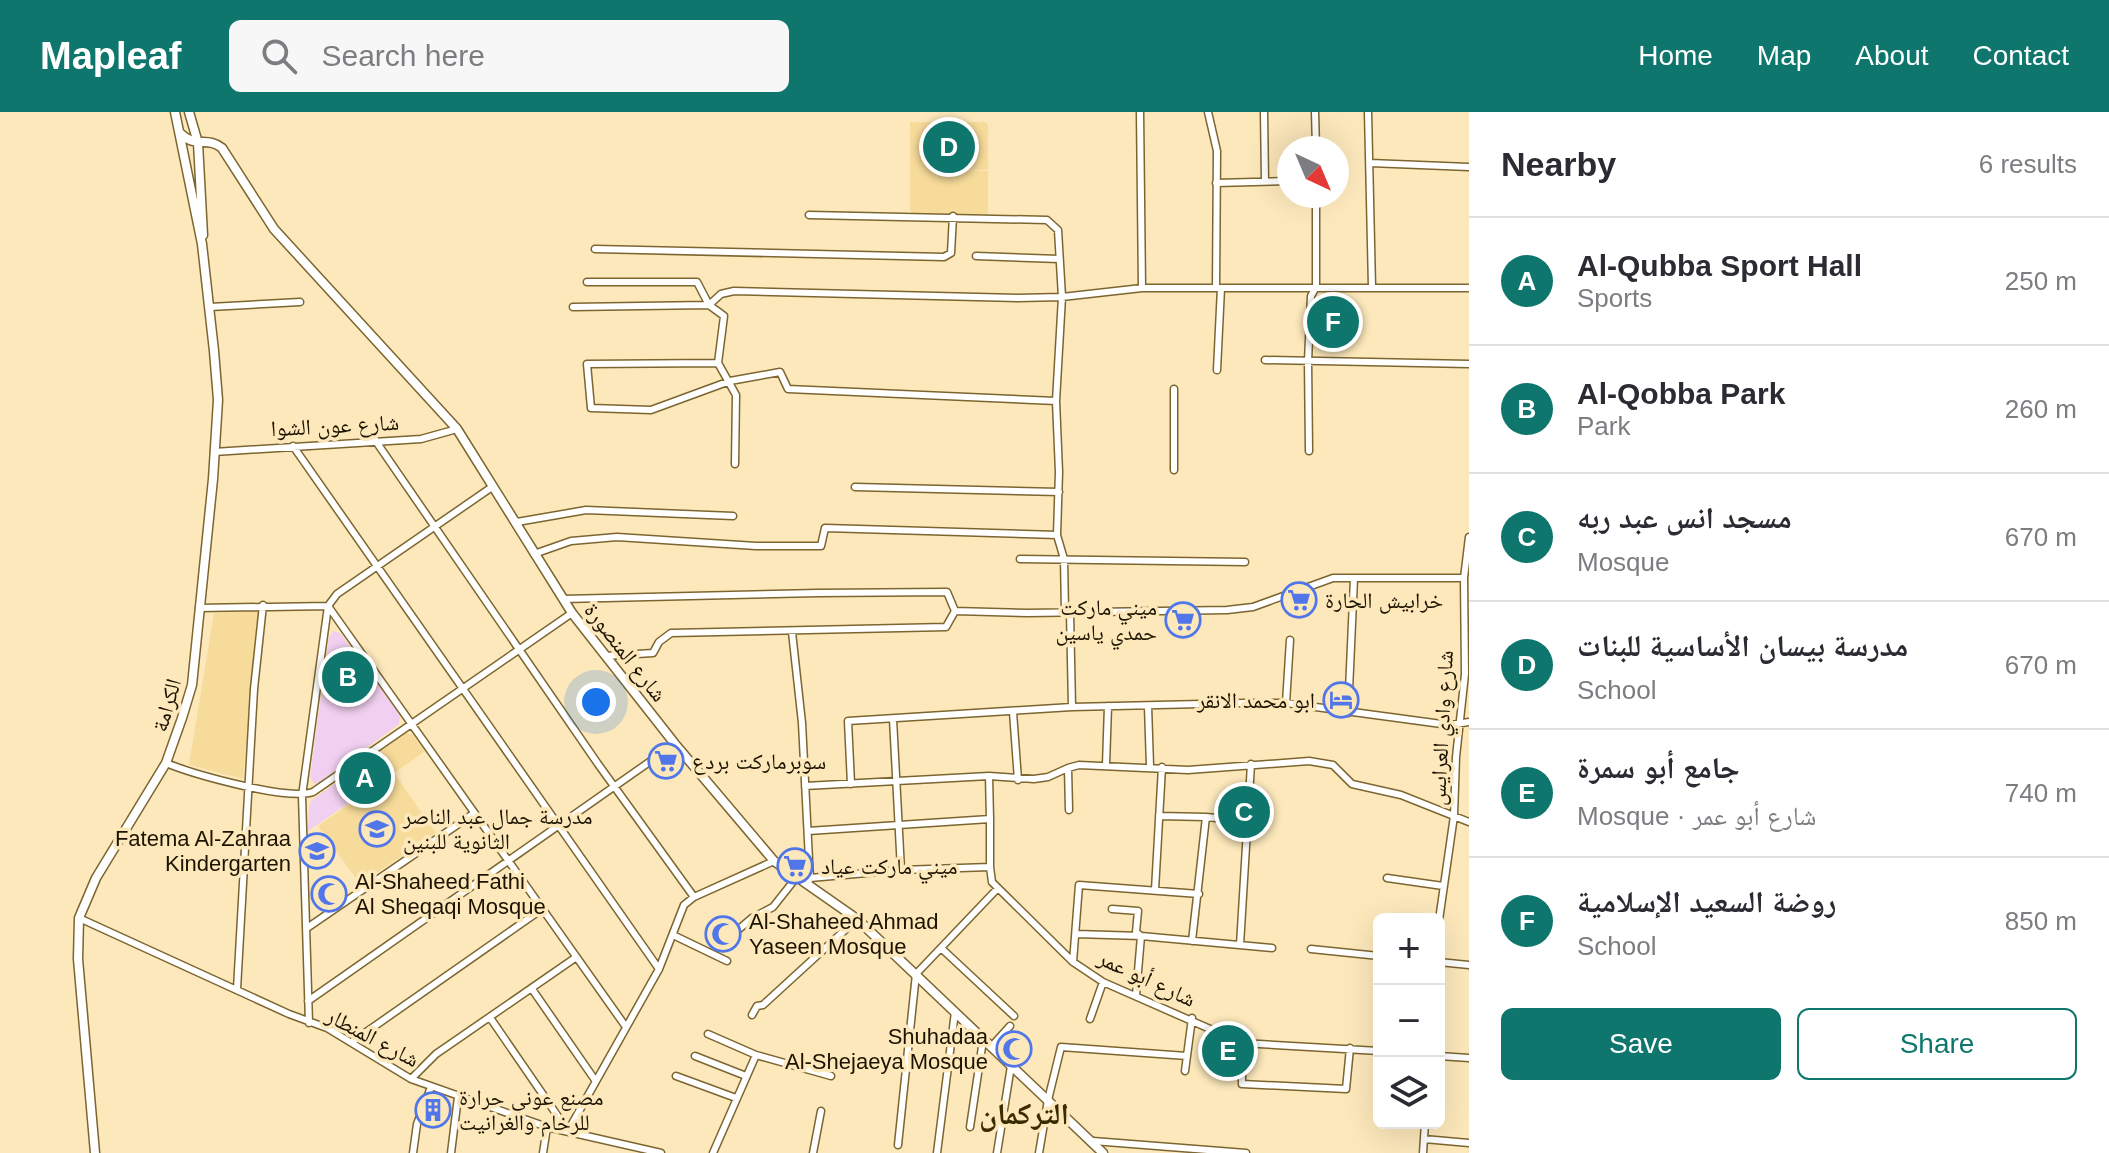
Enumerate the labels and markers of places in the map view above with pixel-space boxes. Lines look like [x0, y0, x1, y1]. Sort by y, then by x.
pin: D [923, 117, 975, 177]
pin: F [1307, 292, 1359, 352]
supermarket icon: خرابيش الحارة [1280, 581, 1318, 619]
place label: خرابيش الحارة [1325, 588, 1443, 614]
place label: ميني ماركت حمدي ياسين [1055, 595, 1157, 650]
supermarket icon: ميني ماركت حمدي ياسين [1164, 601, 1202, 639]
pin: B [322, 647, 374, 707]
hotel icon: ابو محمد الانقر [1322, 681, 1360, 719]
place label: ابو محمد الانقر [1196, 688, 1315, 713]
supermarket icon: سوبرماركت بردع [647, 742, 685, 780]
pin: A [339, 748, 391, 808]
place label: سوبرماركت بردع [692, 749, 826, 775]
pin: C [1218, 782, 1270, 842]
place label: مدرسة جمال عبد الناصر الثانوية للبنين [402, 804, 592, 855]
school or university icon: مدرسة جمال عبد الناصر الثانوية للبنين [358, 810, 396, 848]
place label: Fatema Al-Zahraa Kindergarten [115, 826, 292, 876]
school or university icon: Fatema Al-Zahraa Kindergarten [298, 832, 336, 870]
supermarket icon: ميني ماركت عياد [776, 847, 814, 885]
place label: ميني ماركت عياد [821, 854, 958, 884]
place label: Al-Shaheed Fathi Al Sheqaqi Mosque [355, 869, 546, 919]
mosque icon: Al-Shaheed Fathi Al Sheqaqi Mosque [310, 875, 348, 913]
place label: Al-Shaheed Ahmad Yaseen Mosque [749, 909, 939, 959]
mosque icon: Al-Shaheed Ahmad Yaseen Mosque [704, 915, 742, 953]
pin: E [1202, 1021, 1254, 1081]
place label: Shuhadaa Al-Shejaeya Mosque [785, 1024, 989, 1074]
mosque icon: Shuhadaa Al-Shejaeya Mosque [995, 1030, 1033, 1068]
place label: مصنع عوني حرارة للرخام والغرانيت [459, 1085, 603, 1137]
building icon: مصنع عوني حرارة للرخام والغرانيت [414, 1091, 452, 1129]

